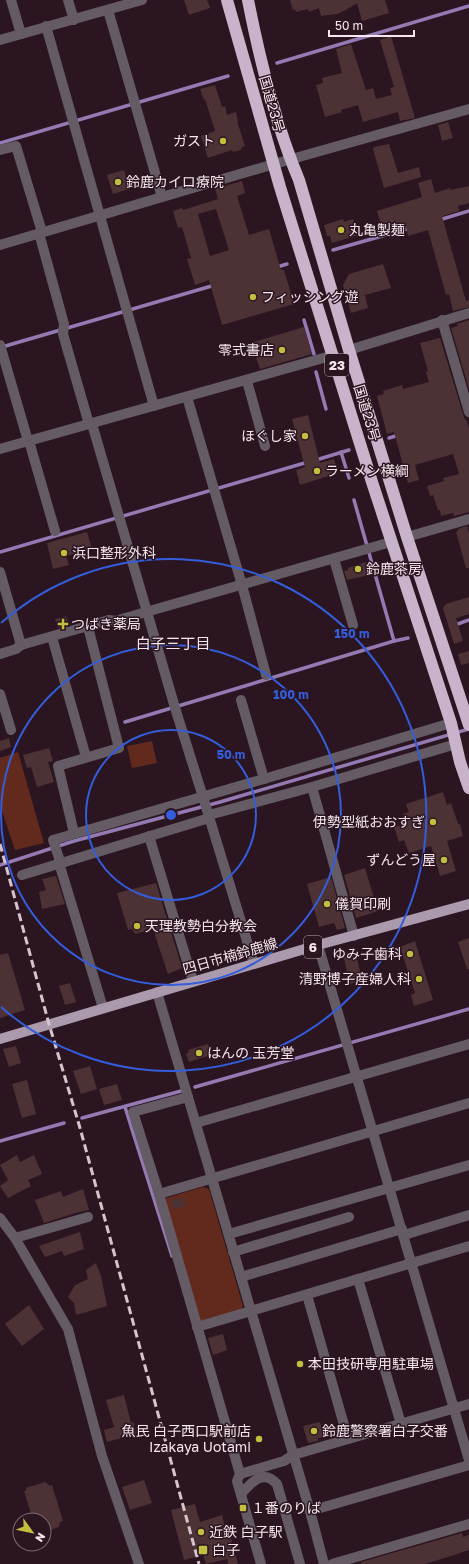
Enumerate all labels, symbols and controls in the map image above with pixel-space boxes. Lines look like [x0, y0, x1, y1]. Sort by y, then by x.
scale bar [329, 12, 414, 38]
text: 50 m [335, 18, 363, 33]
street label: 国道23号 [256, 73, 289, 134]
place label: ガスト [173, 132, 215, 149]
marker: ガスト [218, 136, 228, 146]
place label: 鈴鹿カイロ療院 [126, 173, 224, 190]
marker: 鈴鹿カイロ療院 [113, 177, 123, 187]
place label: 丸亀製麺 [349, 221, 405, 238]
marker: 丸亀製麺 [336, 225, 346, 235]
place label: フィッシング遊 [261, 288, 359, 305]
marker: フィッシング遊 [248, 292, 258, 302]
place label: 零式書店 [218, 341, 274, 358]
marker: 零式書店 [277, 345, 287, 355]
road number: 23 [325, 354, 349, 376]
street label: 国道23号 [351, 382, 384, 443]
place label: ほぐし家 [241, 427, 297, 444]
marker: ほぐし家 [300, 431, 310, 441]
place label: ラーメン横綱 [325, 462, 408, 479]
marker: ラーメン横綱 [312, 466, 322, 476]
place label: 浜口整形外科 [72, 544, 156, 561]
marker: 浜口整形外科 [59, 548, 69, 558]
place label: 鈴鹿茶房 [366, 560, 422, 577]
marker: 鈴鹿茶房 [353, 564, 363, 574]
place label: つばき薬局 [71, 615, 141, 632]
marker: つばき薬局 [58, 619, 68, 629]
text: 150 m [335, 626, 369, 641]
district label: 白子三丁目 [135, 634, 211, 652]
text: 100 m [273, 687, 309, 702]
text: 50 m [217, 747, 245, 762]
centre of rings [164, 808, 178, 822]
place label: 伊勢型紙おおすぎ [313, 813, 425, 830]
marker: 伊勢型紙おおすぎ [428, 817, 438, 827]
place label: ずんどう屋 [366, 851, 436, 868]
marker: ずんどう屋 [439, 855, 449, 865]
place label: 儀賀印刷 [335, 895, 391, 912]
marker: 儀賀印刷 [322, 899, 332, 909]
place label: 天理教勢白分教会 [145, 917, 257, 934]
marker: 天理教勢白分教会 [132, 921, 142, 931]
street label: 四日市楠鈴鹿線 [180, 934, 279, 977]
road number: 6 [304, 936, 322, 958]
place label: ゆみ子歯科 [332, 945, 402, 962]
marker: ゆみ子歯科 [405, 949, 415, 959]
place label: 清野博子産婦人科 [299, 970, 411, 987]
marker: 清野博子産婦人科 [414, 974, 424, 984]
place label: はんの 玉芳堂 [207, 1044, 295, 1061]
marker: はんの 玉芳堂 [194, 1048, 204, 1058]
place label: 本田技研専用駐車場 [308, 1355, 434, 1372]
marker: 本田技研専用駐車場 [295, 1359, 305, 1369]
place label: 魚民 白子西口駅前店 Izakaya Uotami [122, 1422, 251, 1455]
place label: 鈴鹿警察署白子交番 [322, 1422, 448, 1439]
marker: 鈴鹿警察署白子交番 [309, 1426, 319, 1436]
marker: 魚民 白子西口駅前店 Izakaya Uotami [254, 1434, 264, 1444]
place label: １番のりば [251, 1499, 321, 1516]
marker: １番のりば [238, 1503, 248, 1513]
north arrow [12, 1512, 52, 1552]
place label: 近鉄 白子駅 [209, 1523, 283, 1540]
marker: 近鉄 白子駅 [196, 1527, 206, 1537]
text: N [33, 1531, 49, 1545]
place label: 白子 [212, 1541, 240, 1558]
marker: 白子 [197, 1544, 209, 1556]

